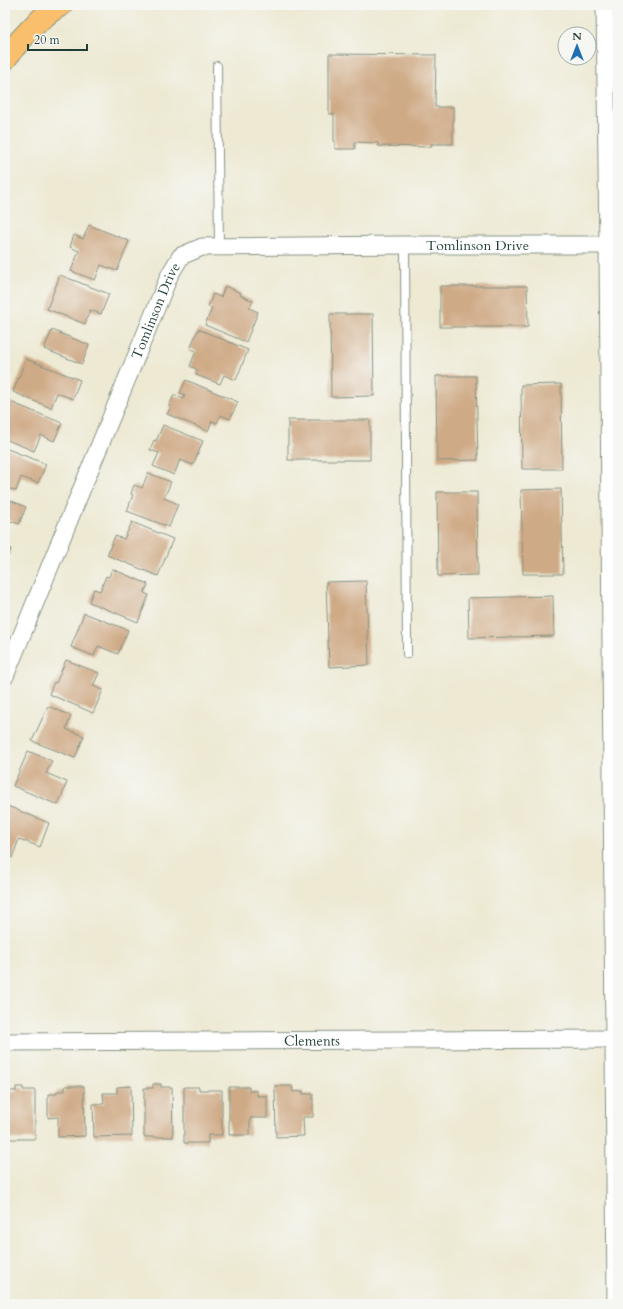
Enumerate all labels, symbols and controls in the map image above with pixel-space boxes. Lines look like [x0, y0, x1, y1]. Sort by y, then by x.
scale bar [28, 26, 87, 52]
north arrow [557, 26, 597, 66]
text: N [572, 29, 582, 44]
text: 20 m [34, 32, 61, 48]
street label: Tomlinson Drive [426, 236, 529, 255]
street label: Tomlinson Drive [127, 259, 184, 362]
street label: Clements [284, 1031, 340, 1050]

